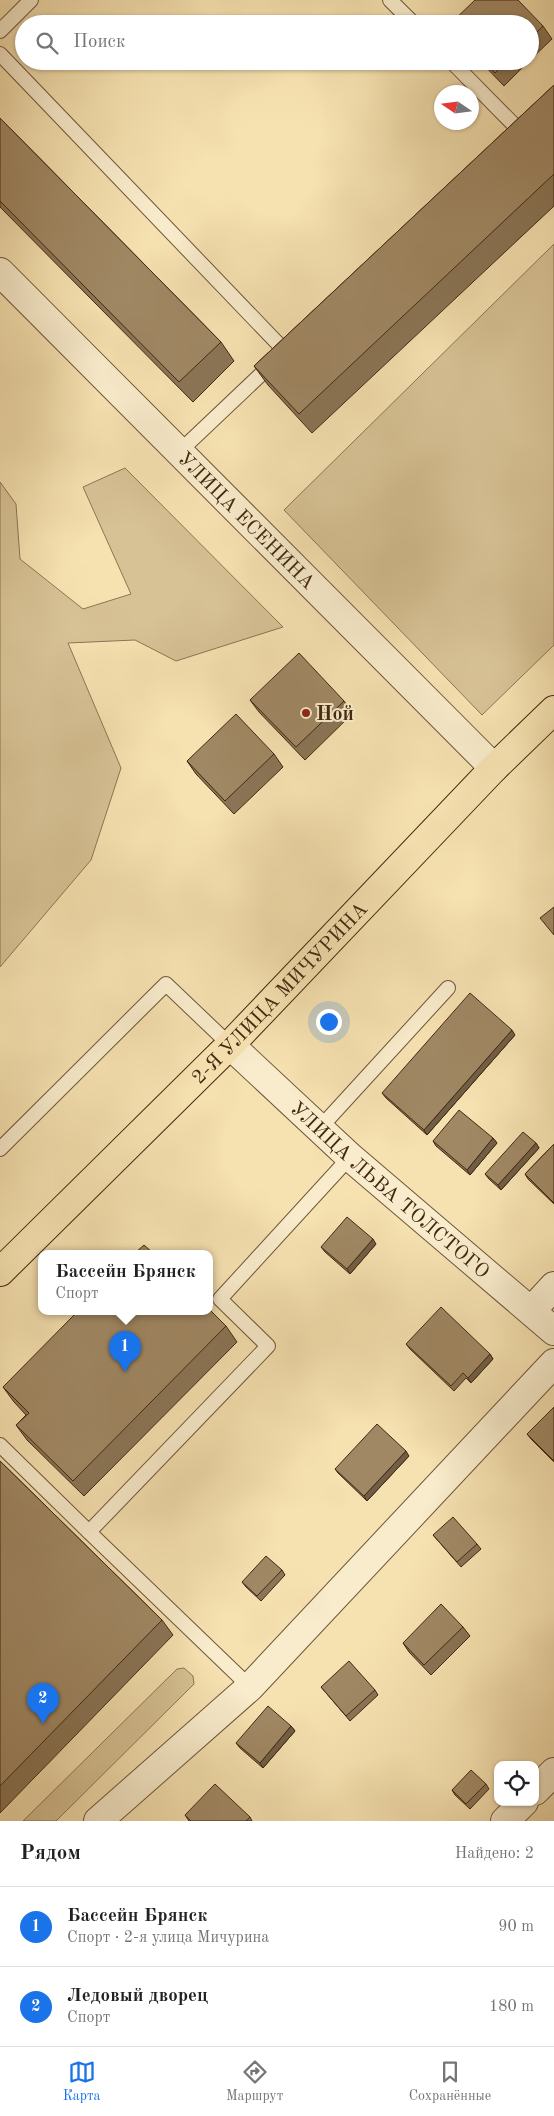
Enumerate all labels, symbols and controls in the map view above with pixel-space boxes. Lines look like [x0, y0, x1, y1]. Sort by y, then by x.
search box [15, 15, 539, 70]
icon: search [33, 29, 61, 57]
text: Поиск [73, 33, 125, 52]
north arrow [434, 85, 479, 130]
street label: УЛИЦА ЕСЕНИНА [173, 449, 318, 594]
place label: Ной [316, 705, 354, 725]
marker: Ной [300, 707, 312, 719]
street label: 2-Я УЛИЦА МИЧУРИНА [189, 899, 372, 1089]
your location [316, 1009, 342, 1035]
street label: УЛИЦА ЛЬВА ТОЛСТОГО [286, 1099, 493, 1283]
popup [38, 1250, 213, 1315]
text: Бассейн Брянск [55, 1263, 196, 1282]
text: Спорт [55, 1286, 99, 1302]
pin: 1 [109, 1331, 141, 1372]
pin: 2 [27, 1683, 59, 1724]
map controls [494, 1761, 539, 1806]
button: locate [494, 1761, 539, 1806]
text: Рядом [20, 1843, 81, 1864]
text: Найдено: 2 [455, 1846, 534, 1862]
text: Бассейн Брянск [67, 1907, 207, 1926]
text: 1 [31, 1919, 41, 1935]
text: 90 m [498, 1919, 534, 1935]
text: Спорт · 2-я улица Мичурина [67, 1930, 269, 1946]
text: Ледовый дворец [67, 1987, 208, 2006]
text: 2 [31, 1999, 41, 2015]
text: 180 m [489, 1999, 534, 2015]
text: Спорт [67, 2010, 110, 2026]
tab: Карта [63, 2058, 101, 2105]
tab: Маршрут [226, 2058, 283, 2105]
tab: Сохранённые [409, 2058, 491, 2105]

